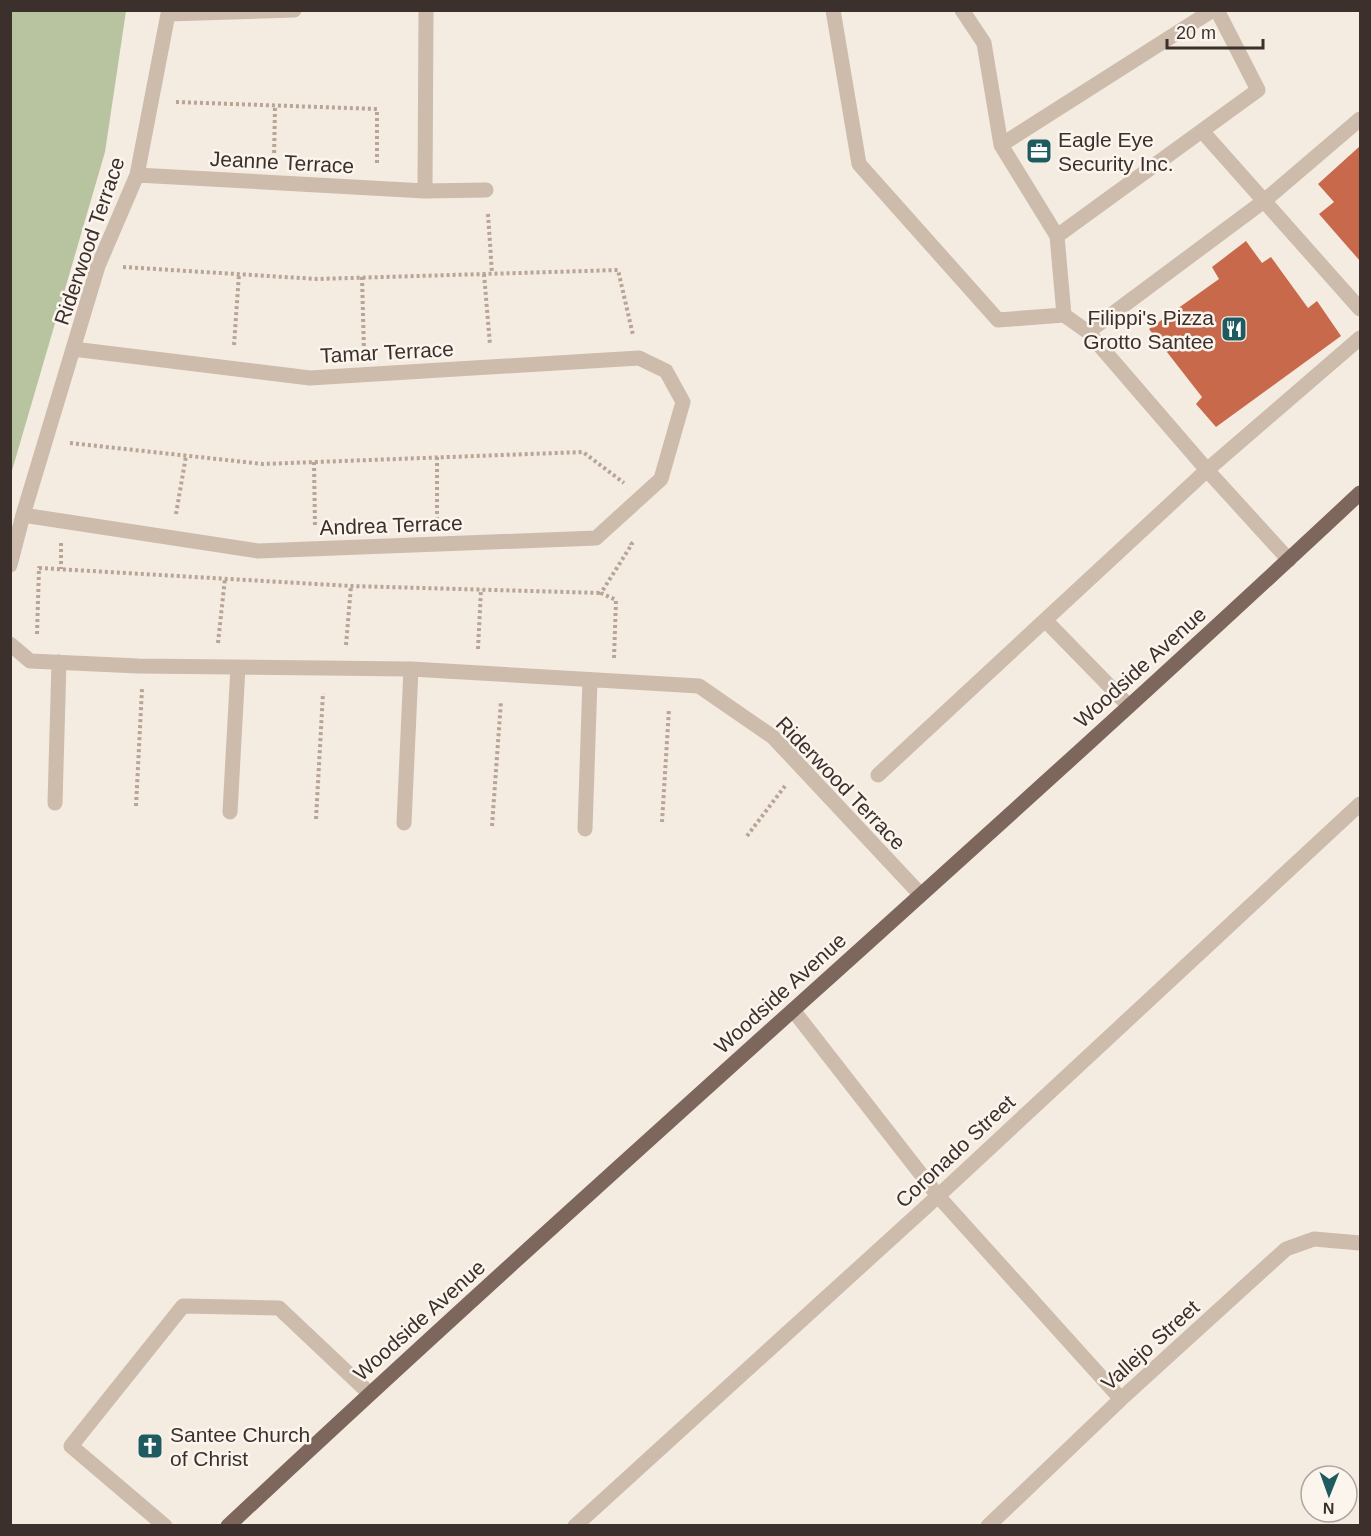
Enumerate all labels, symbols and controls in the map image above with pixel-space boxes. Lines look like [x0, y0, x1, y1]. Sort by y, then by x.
scale bar [1167, 12, 1263, 50]
text: 20 m [1176, 23, 1216, 43]
place label: Eagle Eye Security Inc. [1058, 128, 1174, 175]
office icon: Eagle Eye Security Inc. [1024, 136, 1054, 166]
street label: Jeanne Terrace [209, 147, 355, 177]
street label: Riderwood Terrace [49, 154, 129, 328]
place label: Filippi's Pizza Grotto Santee [1083, 306, 1214, 353]
restaurant icon: Filippi's Pizza Grotto Santee [1219, 314, 1249, 344]
street label: Tamar Terrace [320, 337, 454, 367]
street label: Andrea Terrace [319, 511, 463, 539]
street label: Woodside Avenue [1070, 602, 1210, 732]
street label: Riderwood Terrace [772, 712, 910, 854]
street label: Woodside Avenue [710, 928, 850, 1058]
street label: Coronado Street [891, 1090, 1019, 1212]
street label: Woodside Avenue [349, 1255, 489, 1385]
street label: Vallejo Street [1096, 1295, 1204, 1395]
place label: Santee Church of Christ [170, 1423, 310, 1470]
church icon: Santee Church of Christ [135, 1431, 165, 1461]
north arrow [1299, 1464, 1359, 1524]
text: N [1323, 1500, 1335, 1517]

